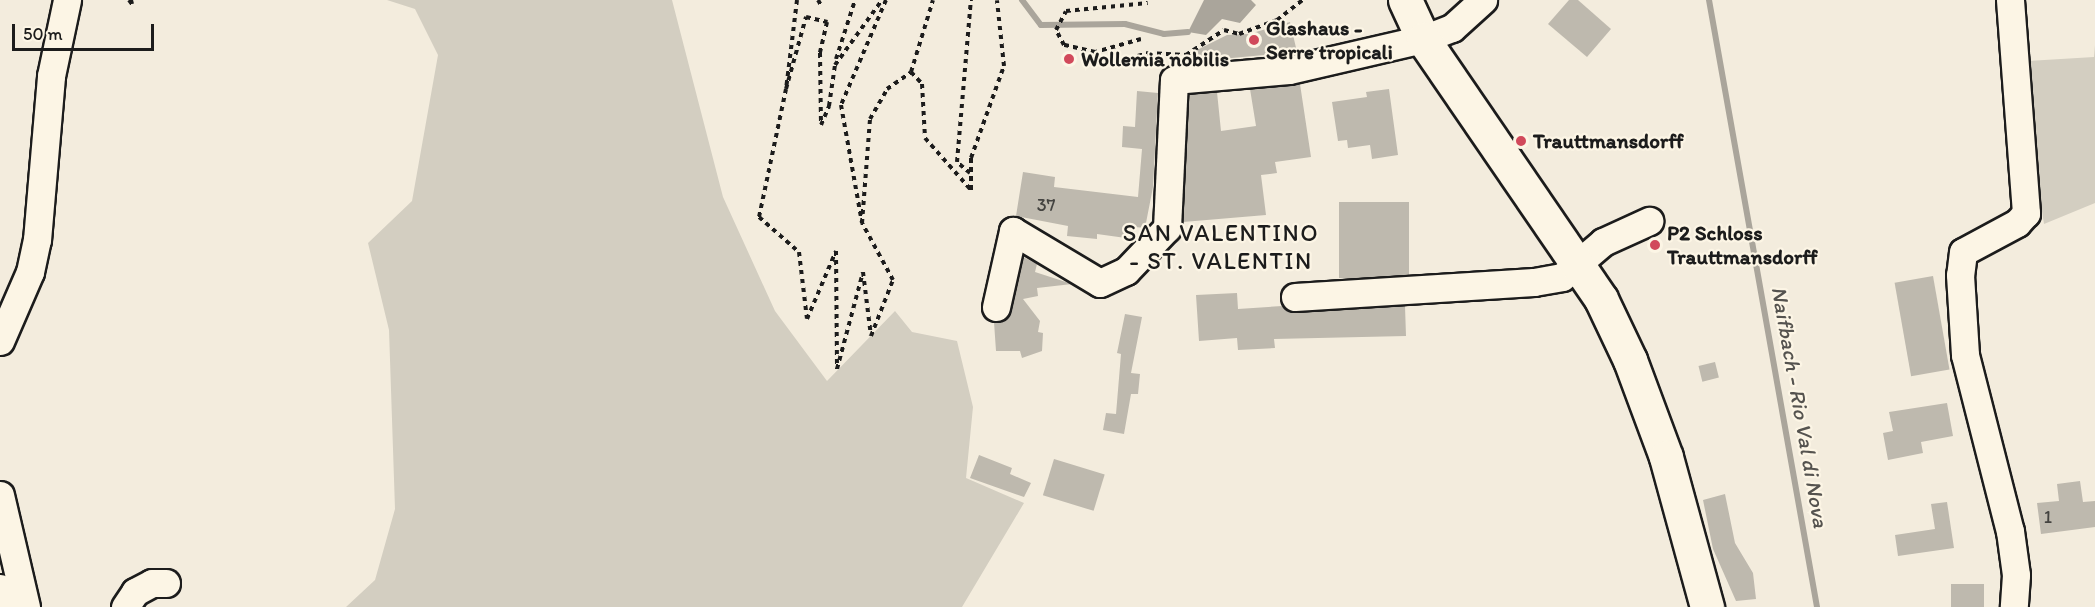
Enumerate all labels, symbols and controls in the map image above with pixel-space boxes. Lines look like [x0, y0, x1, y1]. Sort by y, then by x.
scale bar [15, 12, 158, 50]
place label: Glashaus - Serre tropicali [1266, 15, 1394, 65]
text: 50 m [23, 23, 63, 45]
marker: Glashaus - Serre tropicali [1247, 33, 1261, 47]
place label: Wollemia nobilis [1081, 46, 1229, 72]
marker: Wollemia nobilis [1062, 52, 1076, 66]
place label: Trauttmansdorff [1533, 128, 1684, 154]
marker: Trauttmansdorff [1514, 134, 1528, 148]
house number: 37 [1037, 194, 1055, 216]
district label: SAN VALENTINO - ST. VALENTIN [1123, 219, 1319, 275]
place label: P2 Schloss Trauttmansdorff [1667, 220, 1818, 270]
marker: P2 Schloss Trauttmansdorff [1648, 238, 1662, 252]
water label: Naifbach - Rio Val di Nova [1766, 285, 1834, 529]
house number: 1 [2044, 506, 2052, 528]

